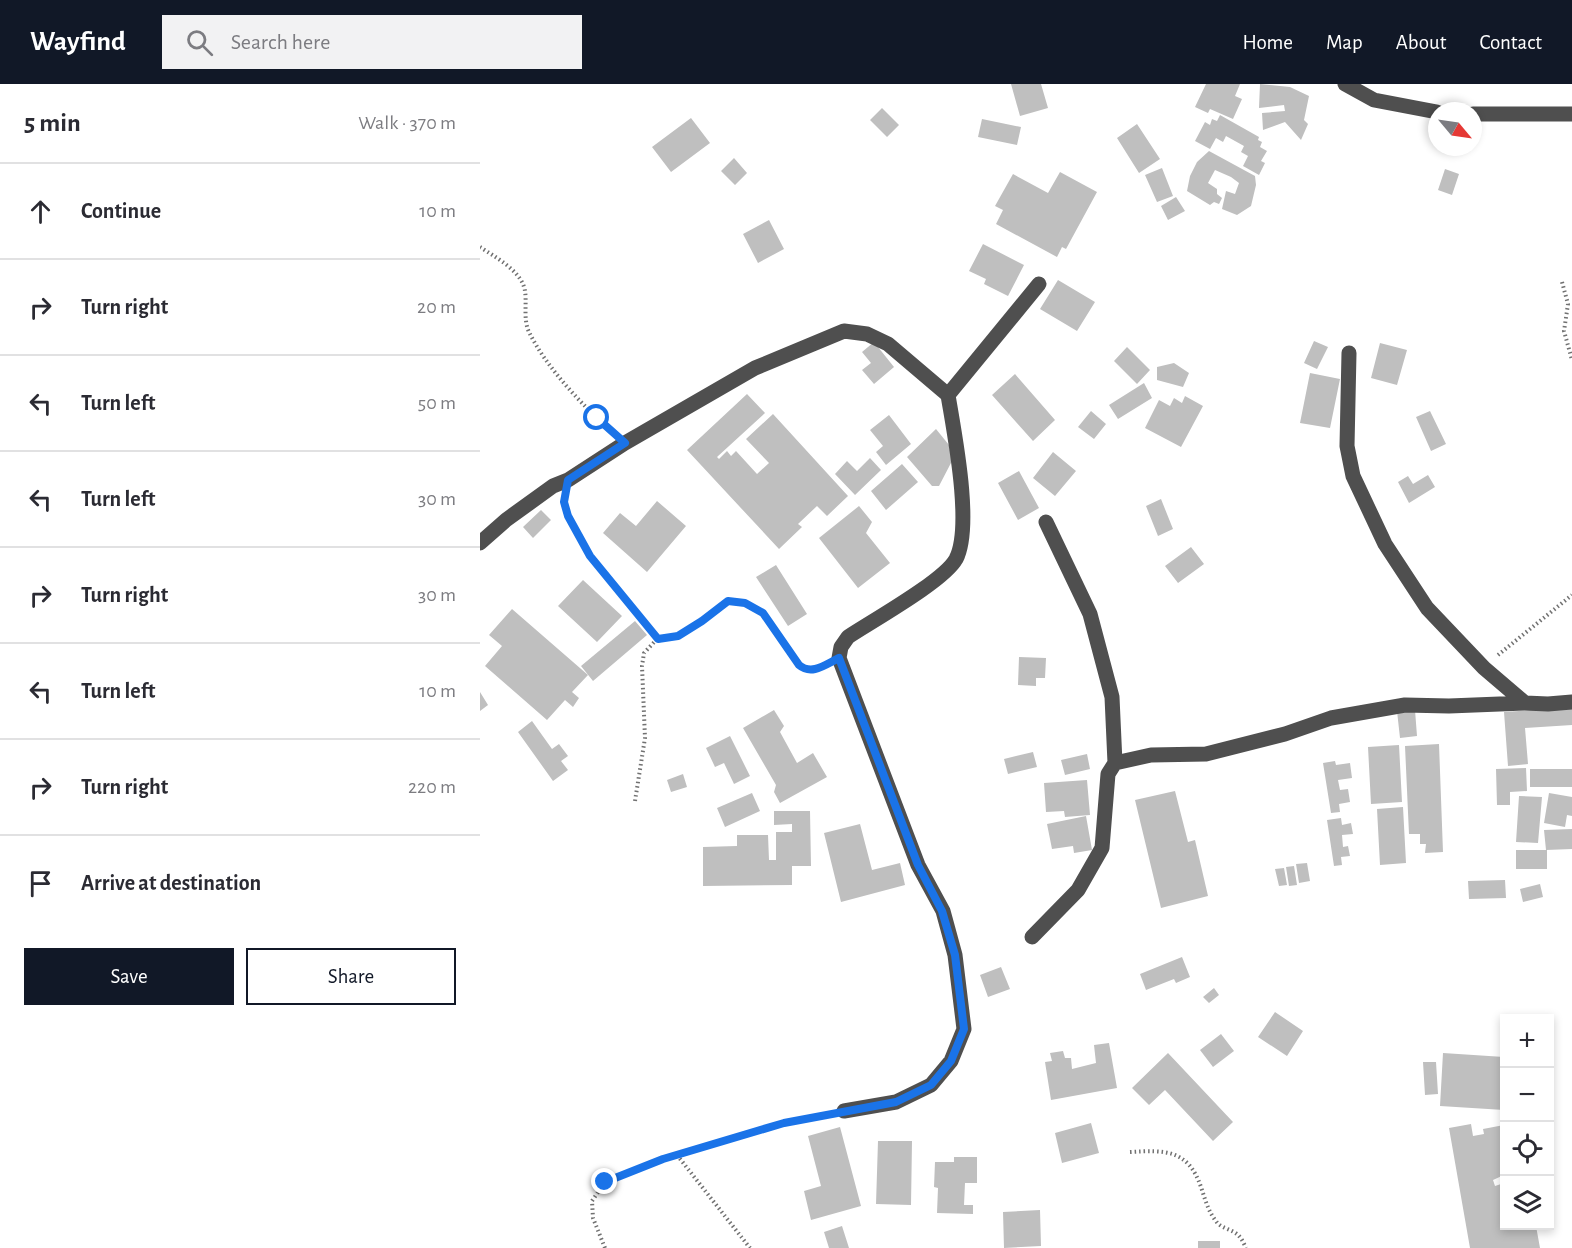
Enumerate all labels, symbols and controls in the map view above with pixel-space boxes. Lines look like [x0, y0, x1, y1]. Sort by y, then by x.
search box [162, 15, 582, 69]
icon: search [183, 26, 216, 59]
text: Wayfind [30, 28, 126, 56]
text: Search here [231, 31, 330, 53]
text: Home [1242, 32, 1293, 53]
text: Map [1326, 32, 1363, 53]
text: About [1396, 32, 1446, 53]
text: Contact [1479, 32, 1542, 53]
north arrow [1428, 102, 1482, 156]
text: 5 min [24, 110, 81, 136]
text: Walk · 370 m [358, 113, 456, 133]
icon: ahead [24, 195, 57, 228]
text: Continue [81, 200, 161, 222]
text: 10 m [419, 201, 456, 221]
icon: right [24, 291, 57, 324]
text: Turn right [81, 296, 168, 318]
text: 20 m [417, 297, 456, 317]
icon: left [24, 387, 57, 420]
text: Turn left [81, 392, 155, 414]
text: 50 m [418, 393, 456, 413]
route start [583, 404, 609, 430]
icon: left [24, 483, 57, 516]
text: Turn left [81, 488, 155, 510]
text: 30 m [418, 489, 456, 509]
icon: right [24, 579, 57, 612]
text: Turn right [81, 584, 168, 606]
text: 30 m [418, 585, 456, 605]
icon: left [24, 675, 57, 708]
text: Turn left [81, 680, 155, 702]
text: 10 m [419, 681, 456, 701]
icon: right [24, 771, 57, 804]
text: Turn right [81, 776, 168, 798]
text: 220 m [408, 777, 456, 797]
icon: arrive [24, 867, 57, 900]
text: Arrive at destination [81, 872, 261, 894]
button: Save [24, 948, 234, 1005]
button: Share [246, 948, 456, 1005]
map controls [1500, 1014, 1554, 1230]
button: + [1500, 1014, 1554, 1068]
button: − [1500, 1068, 1554, 1122]
button: locate [1500, 1122, 1554, 1176]
route end [591, 1168, 617, 1194]
button: layers [1500, 1176, 1554, 1230]

